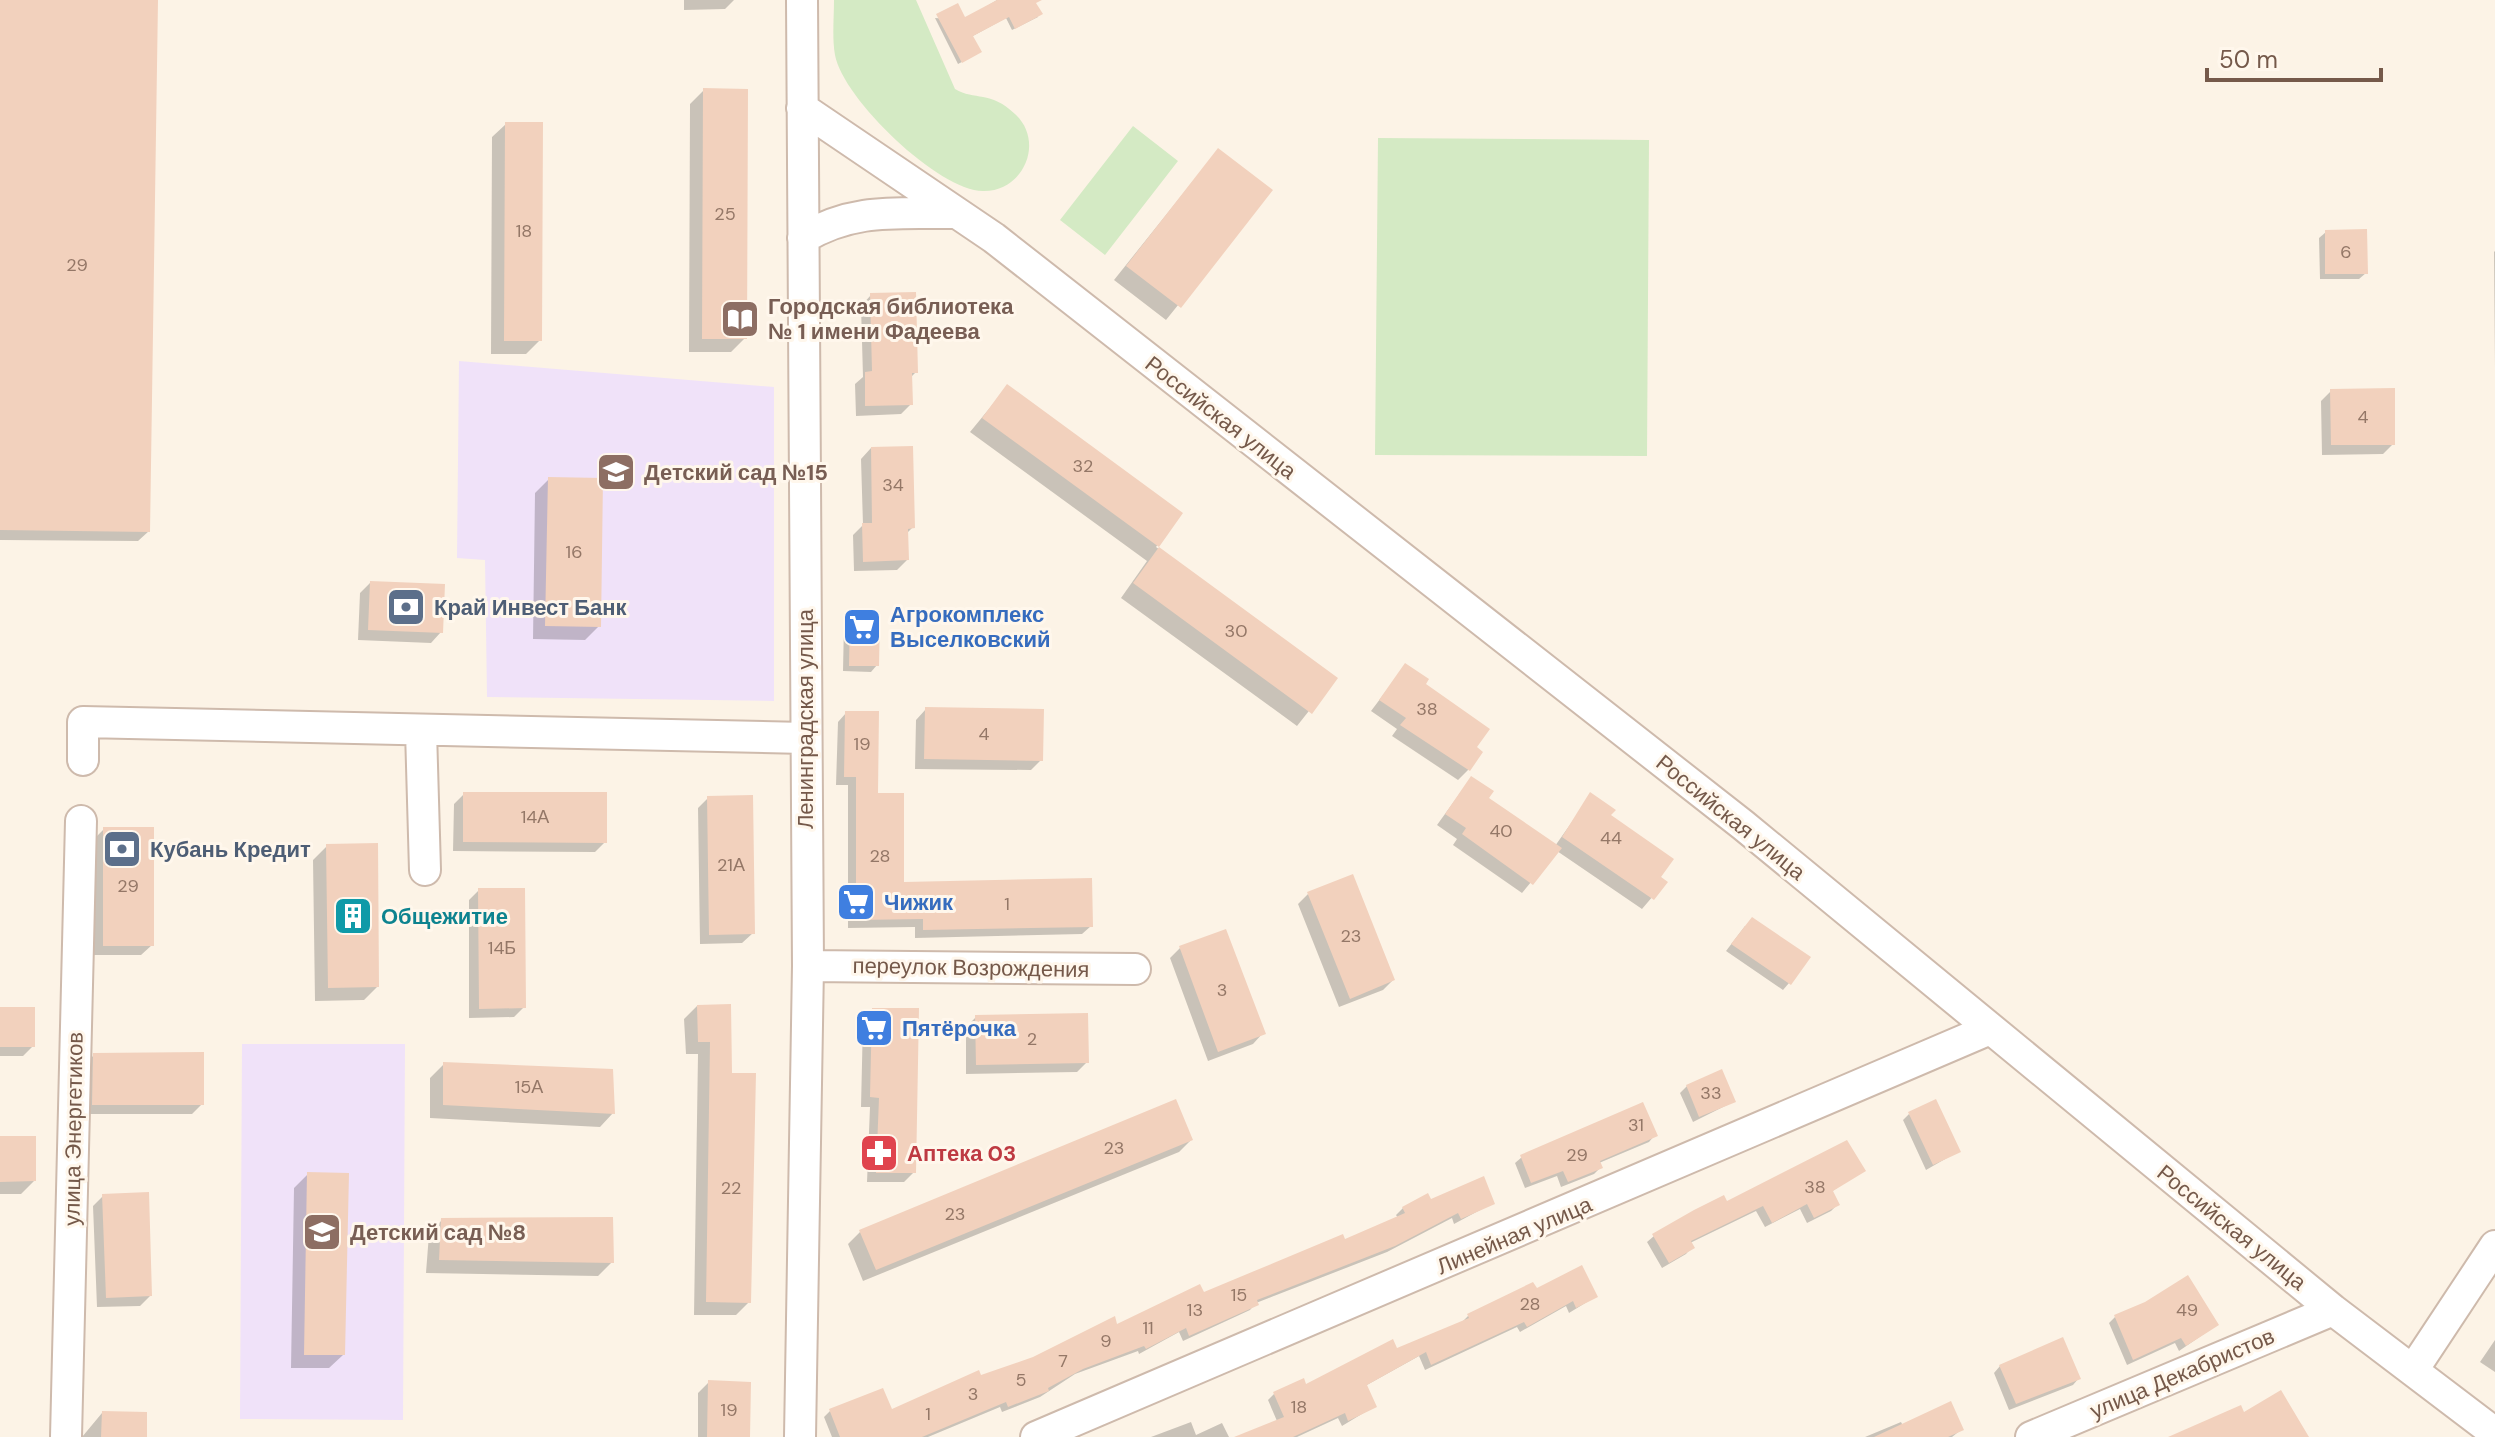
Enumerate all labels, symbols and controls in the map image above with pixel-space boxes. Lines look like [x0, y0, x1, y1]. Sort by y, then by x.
scale bar [2207, 32, 2381, 82]
text: 50 m [2219, 44, 2278, 75]
house number: 25 [714, 202, 736, 226]
house number: 18 [516, 219, 532, 243]
house number: 6 [2340, 240, 2352, 264]
house number: 29 [66, 253, 88, 277]
place label: Городская библиотека № 1 имени Фадеева [768, 292, 1014, 346]
library icon: Городская библиотека № 1 имени Фадеева [719, 298, 761, 340]
street label: Российская улица [1139, 349, 1303, 486]
house number: 4 [2358, 405, 2369, 429]
school or university icon: Детский сад №15 [595, 451, 637, 493]
house number: 32 [1072, 454, 1094, 478]
place label: Детский сад №15 [644, 458, 828, 487]
house number: 34 [882, 473, 904, 497]
house number: 16 [566, 540, 582, 564]
bank icon: Край Инвест Банк [385, 586, 427, 628]
place label: Край Инвест Банк [434, 593, 628, 622]
place label: Агрокомплекс Выселковский [890, 600, 1051, 654]
supermarket icon: Агрокомплекс Выселковский [841, 606, 883, 648]
street label: Ленинградская улица [791, 608, 820, 829]
house number: 30 [1225, 619, 1247, 643]
house number: 38 [1416, 697, 1438, 721]
house number: 4 [979, 722, 990, 746]
house number: 19 [854, 732, 870, 756]
street label: Российская улица [1650, 748, 1812, 887]
house number: 14А [521, 805, 549, 829]
house number: 40 [1489, 819, 1513, 843]
house number: 44 [1600, 826, 1622, 850]
bank icon: Кубань Кредит [101, 828, 143, 870]
place label: Кубань Кредит [150, 835, 311, 864]
house number: 28 [869, 844, 891, 868]
house number: 21А [717, 853, 745, 877]
house number: 29 [117, 874, 139, 898]
supermarket icon: Чижик [835, 881, 877, 923]
place label: Чижик [884, 888, 954, 917]
house number: 1 [1004, 892, 1010, 916]
building icon: Общежитие [332, 895, 374, 937]
place label: Общежитие [381, 902, 508, 931]
house number: 23 [1340, 924, 1362, 948]
house number: 14Б [488, 936, 516, 960]
street label: переулок Возрождения [852, 951, 1090, 984]
house number: 3 [1217, 978, 1227, 1002]
supermarket icon: Пятёрочка [853, 1007, 895, 1049]
place label: Пятёрочка [902, 1014, 1017, 1043]
house number: 2 [1027, 1027, 1037, 1051]
street label: улица Энергетиков [57, 1032, 90, 1226]
house number: 15А [515, 1075, 543, 1099]
house number: 33 [1700, 1081, 1722, 1105]
house number: 31 [1628, 1113, 1644, 1137]
pharmacy icon: Аптека 03 [858, 1132, 900, 1174]
house number: 23 [1103, 1136, 1125, 1160]
place label: Аптека 03 [907, 1139, 1016, 1168]
house number: 29 [1566, 1143, 1588, 1167]
street label: Российская улица [2151, 1158, 2313, 1297]
house number: 38 [1804, 1175, 1826, 1199]
house number: 22 [721, 1176, 741, 1200]
street label: Линейная улица [1432, 1189, 1597, 1281]
house number: 23 [944, 1202, 966, 1226]
school or university icon: Детский сад №8 [301, 1211, 343, 1253]
place label: Детский сад №8 [350, 1218, 526, 1247]
house number: 15 [1231, 1283, 1247, 1307]
house number: 28 [1519, 1292, 1541, 1316]
house number: 13 [1187, 1298, 1203, 1322]
house number: 49 [2176, 1298, 2198, 1322]
house number: 11 [1142, 1316, 1154, 1340]
street label: улица Декабристов [2086, 1321, 2279, 1425]
house number: 9 [1100, 1329, 1112, 1353]
house number: 7 [1058, 1349, 1068, 1373]
house number: 5 [1016, 1368, 1026, 1392]
house number: 3 [968, 1382, 978, 1406]
house number: 18 [1291, 1395, 1307, 1419]
house number: 19 [721, 1398, 737, 1422]
house number: 1 [925, 1402, 931, 1426]

